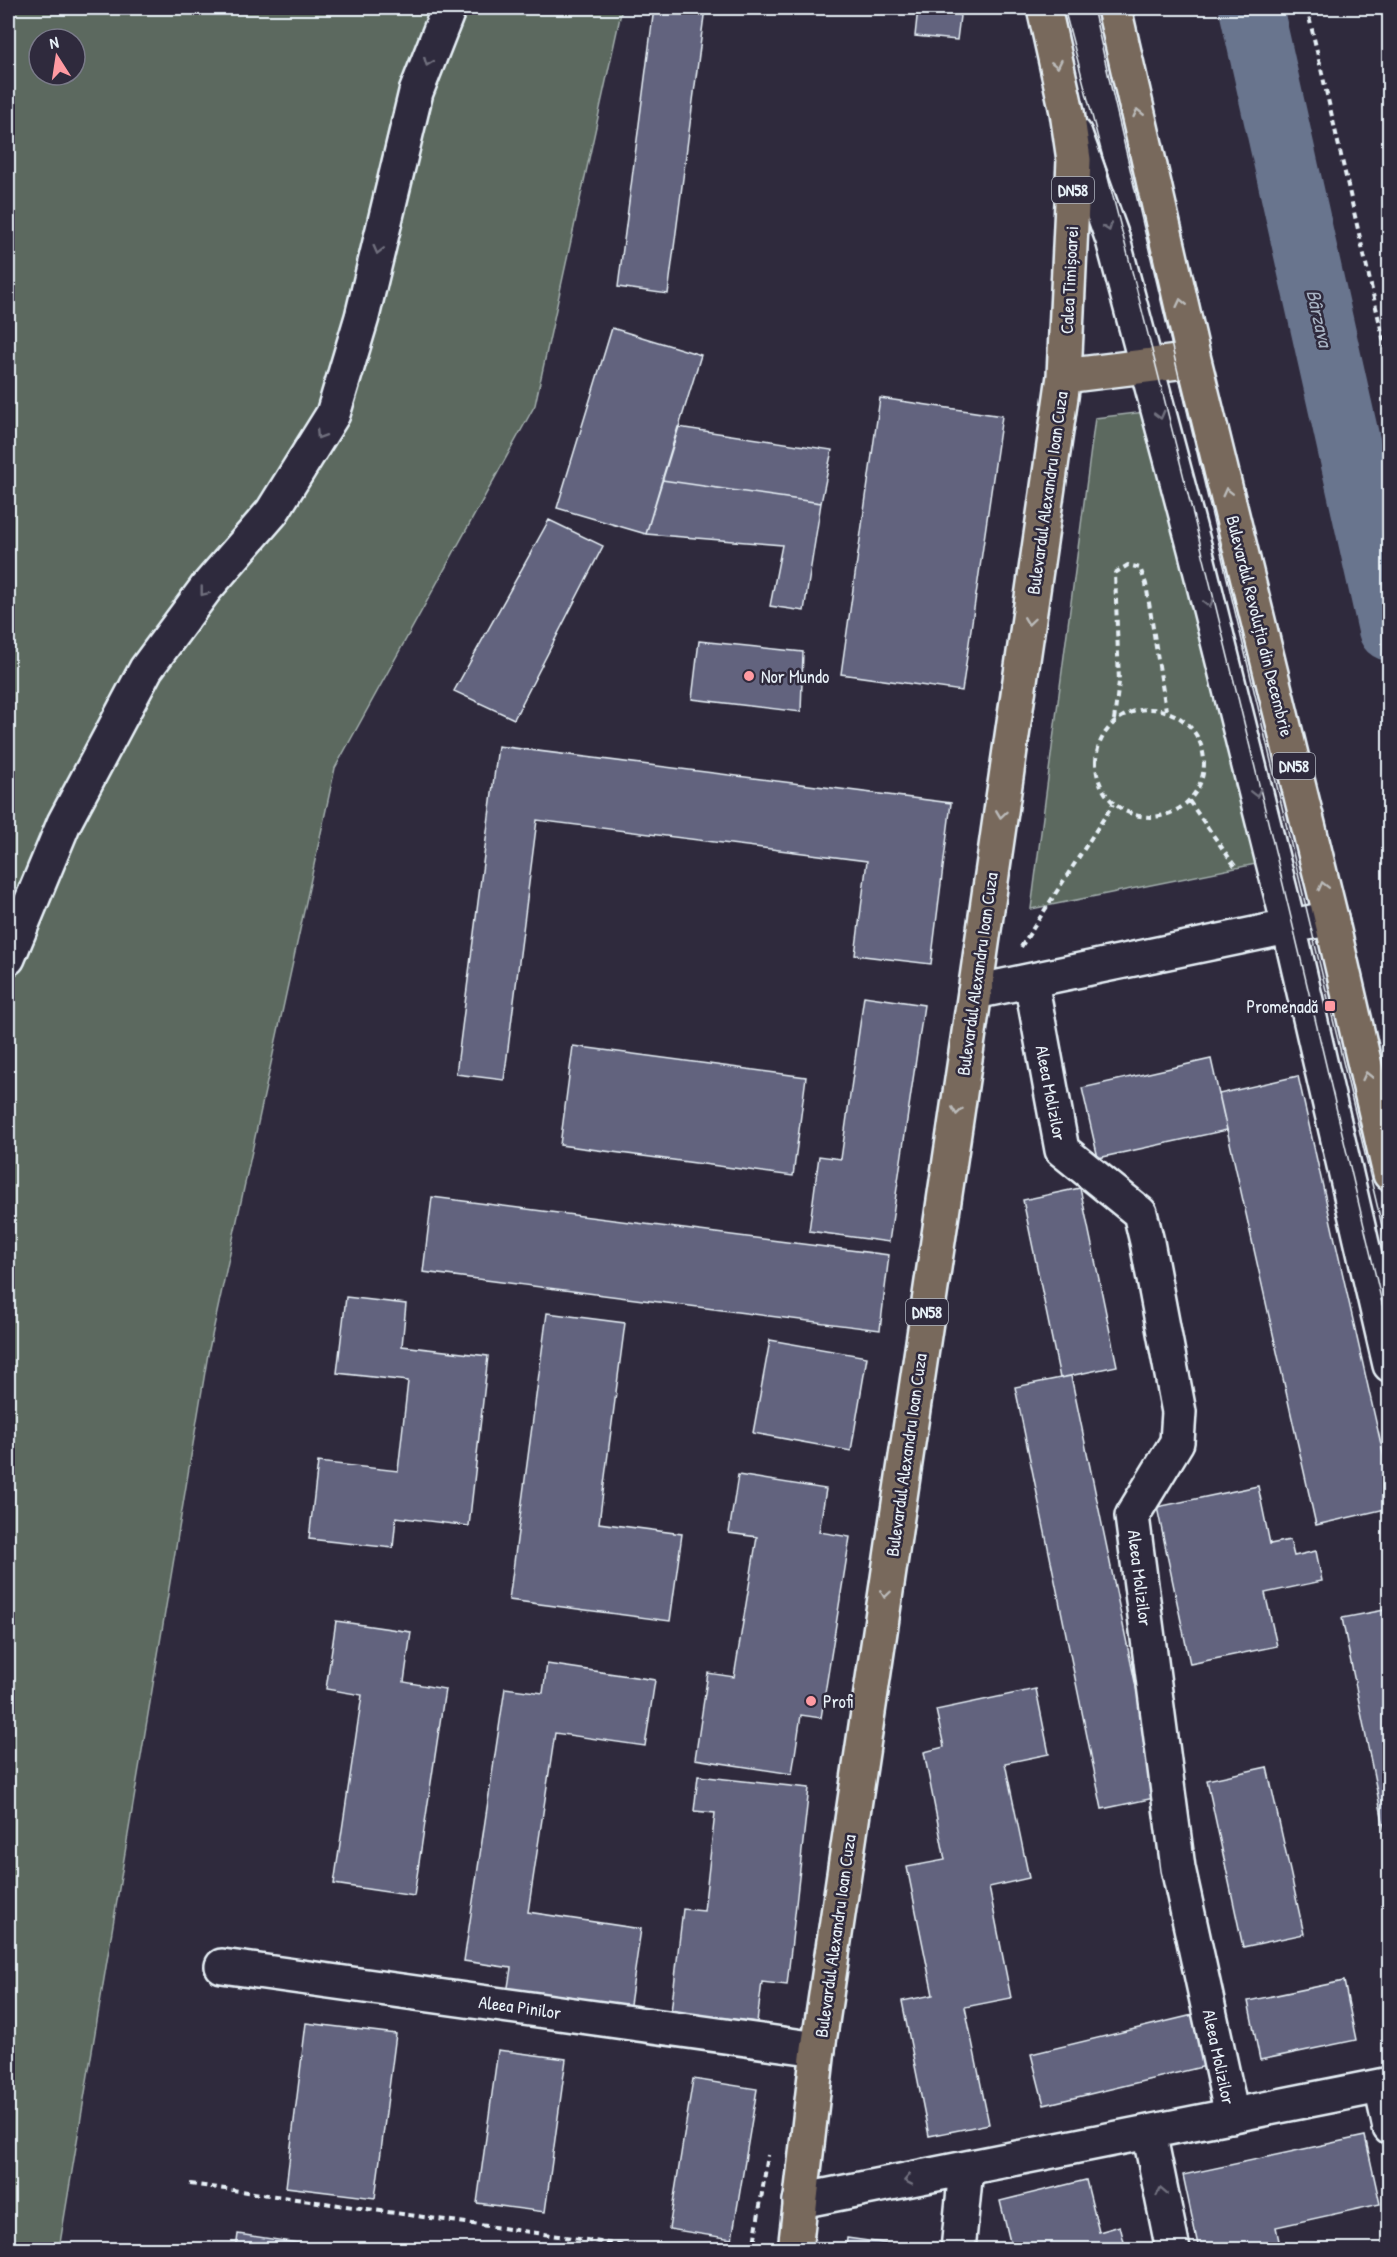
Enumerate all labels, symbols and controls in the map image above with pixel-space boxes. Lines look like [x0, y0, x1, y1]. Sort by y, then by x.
north arrow [27, 27, 87, 87]
text: N [47, 31, 61, 54]
one-way arrow [423, 56, 435, 67]
one-way arrow [1050, 59, 1063, 69]
one-way arrow [1132, 108, 1145, 118]
road number: DN58 [1052, 177, 1094, 203]
one-way arrow [1101, 221, 1114, 231]
street label: Calea Timișoarei [1054, 225, 1084, 335]
one-way arrow [372, 245, 385, 255]
water label: Bârzava [1300, 287, 1340, 351]
one-way arrow [1176, 298, 1189, 308]
street label: Bulevardul Alexandru Ioan Cuza [1020, 390, 1074, 596]
one-way arrow [1153, 409, 1166, 419]
one-way arrow [315, 429, 327, 439]
one-way arrow [1221, 488, 1234, 498]
street label: Bulevardul Revoluția din Decembrie [1220, 513, 1300, 739]
one-way arrow [200, 585, 211, 596]
one-way arrow [1202, 598, 1215, 608]
one-way arrow [1023, 616, 1035, 625]
place label: Nor Mundo [761, 664, 829, 689]
marker: Nor Mundo [742, 669, 756, 683]
road number: DN58 [1273, 753, 1315, 779]
one-way arrow [1249, 787, 1262, 797]
one-way arrow [995, 809, 1007, 818]
street label: Bulevardul Alexandru Ioan Cuza [950, 871, 1004, 1077]
one-way arrow [1317, 881, 1330, 891]
place label: Promenadă [1246, 994, 1318, 1019]
marker: Promenadă [1323, 999, 1337, 1013]
street label: Aleea Molizilor [1030, 1043, 1072, 1143]
one-way arrow [1361, 1071, 1374, 1081]
one-way arrow [952, 1106, 964, 1115]
road number: DN58 [906, 1299, 948, 1325]
street label: Bulevardul Alexandru Ioan Cuza [879, 1352, 933, 1558]
street label: Aleea Molizilor [1122, 1529, 1158, 1628]
one-way arrow [880, 1590, 892, 1599]
place label: Profi [823, 1689, 854, 1714]
marker: Profi [804, 1694, 818, 1708]
street label: Bulevardul Alexandru Ioan Cuza [808, 1833, 862, 2039]
street label: Aleea Pinilor [477, 1989, 563, 2025]
street label: Aleea Molizilor [1197, 2007, 1241, 2107]
one-way arrow [903, 2173, 913, 2186]
one-way arrow [1155, 2187, 1168, 2197]

